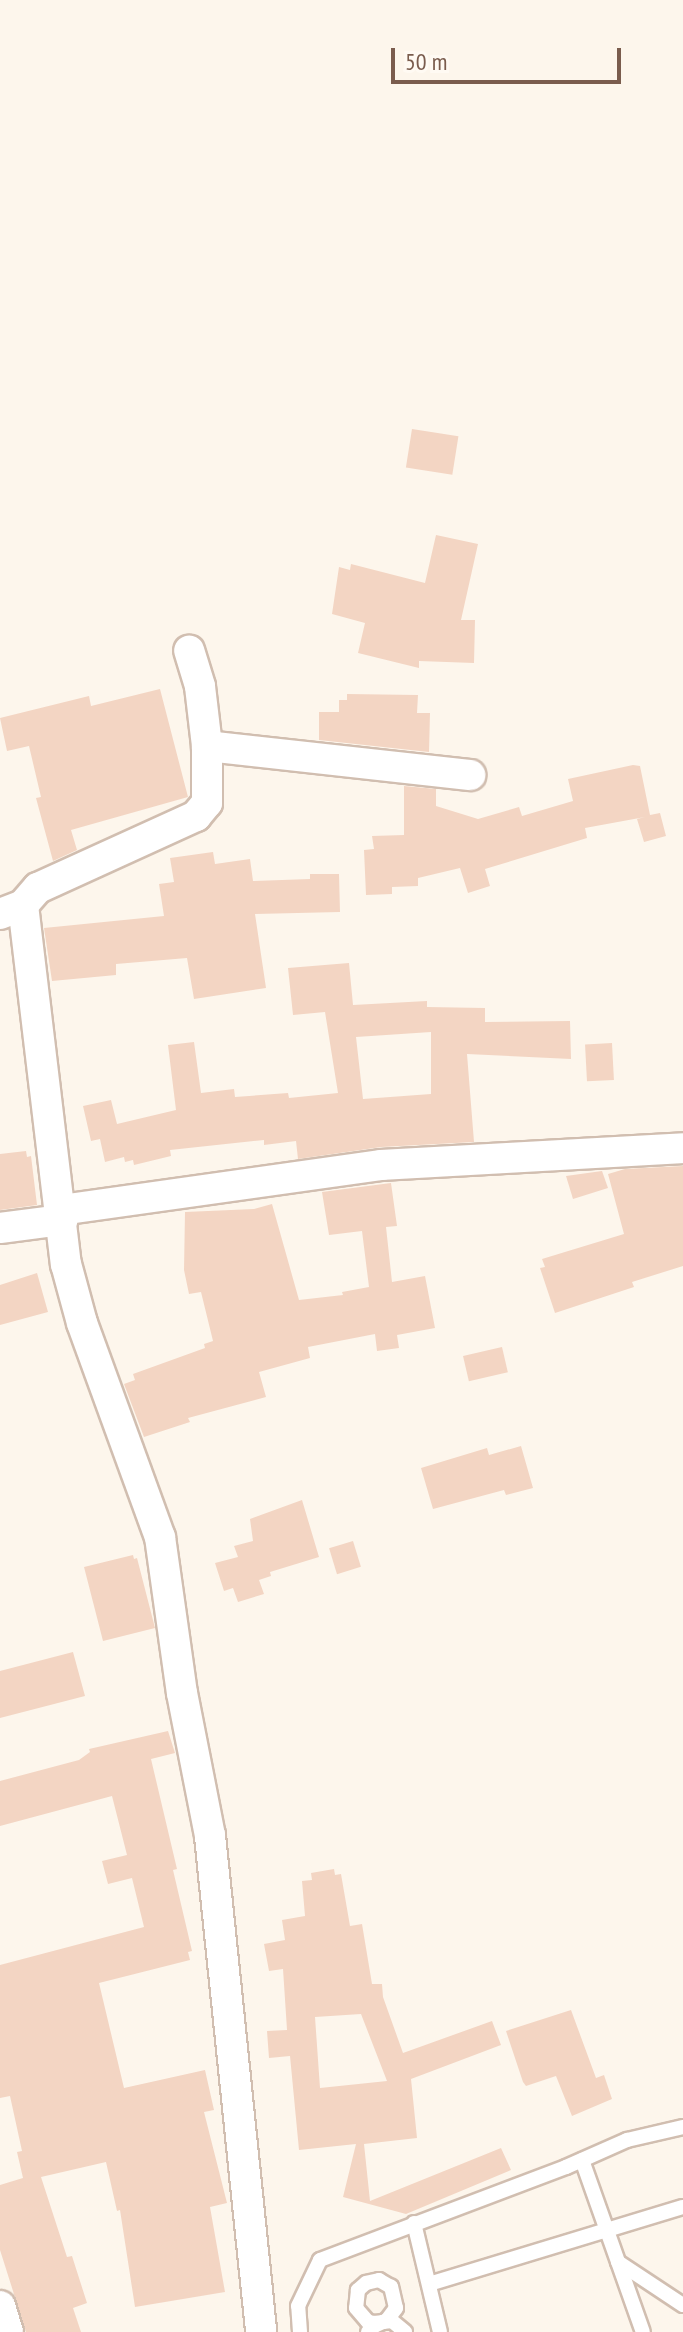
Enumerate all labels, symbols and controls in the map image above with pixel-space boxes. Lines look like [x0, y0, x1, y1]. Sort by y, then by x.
scale bar [395, 32, 625, 82]
text: 50 m [405, 46, 447, 77]

